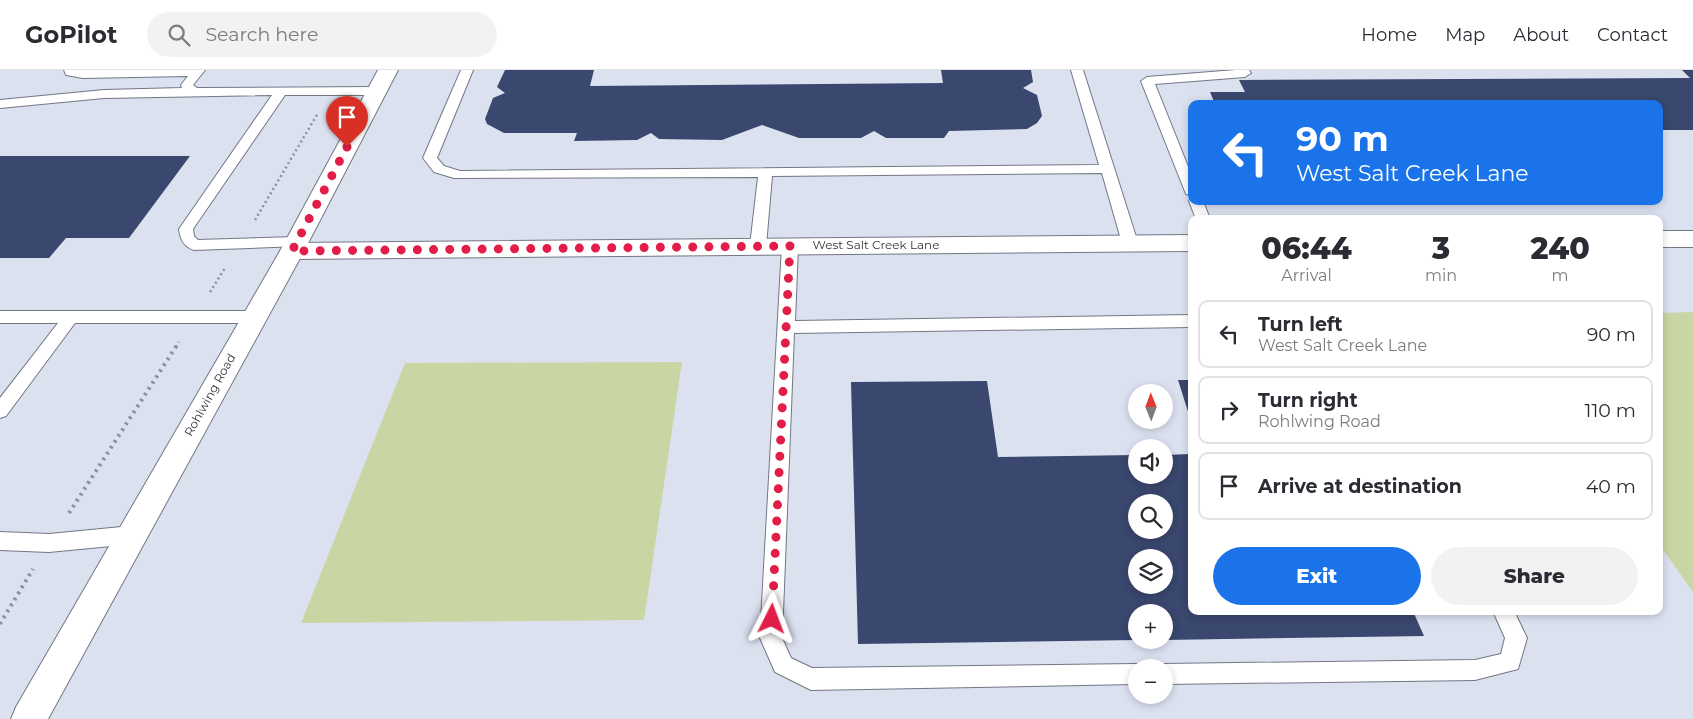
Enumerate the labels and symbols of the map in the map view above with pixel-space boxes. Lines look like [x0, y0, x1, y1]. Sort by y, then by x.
pin [326, 96, 368, 147]
street label: West Salt Creek Lane [813, 237, 939, 252]
street label: Rohlwing Road [181, 351, 238, 439]
north arrow [1128, 384, 1172, 429]
position arrow [745, 592, 797, 644]

